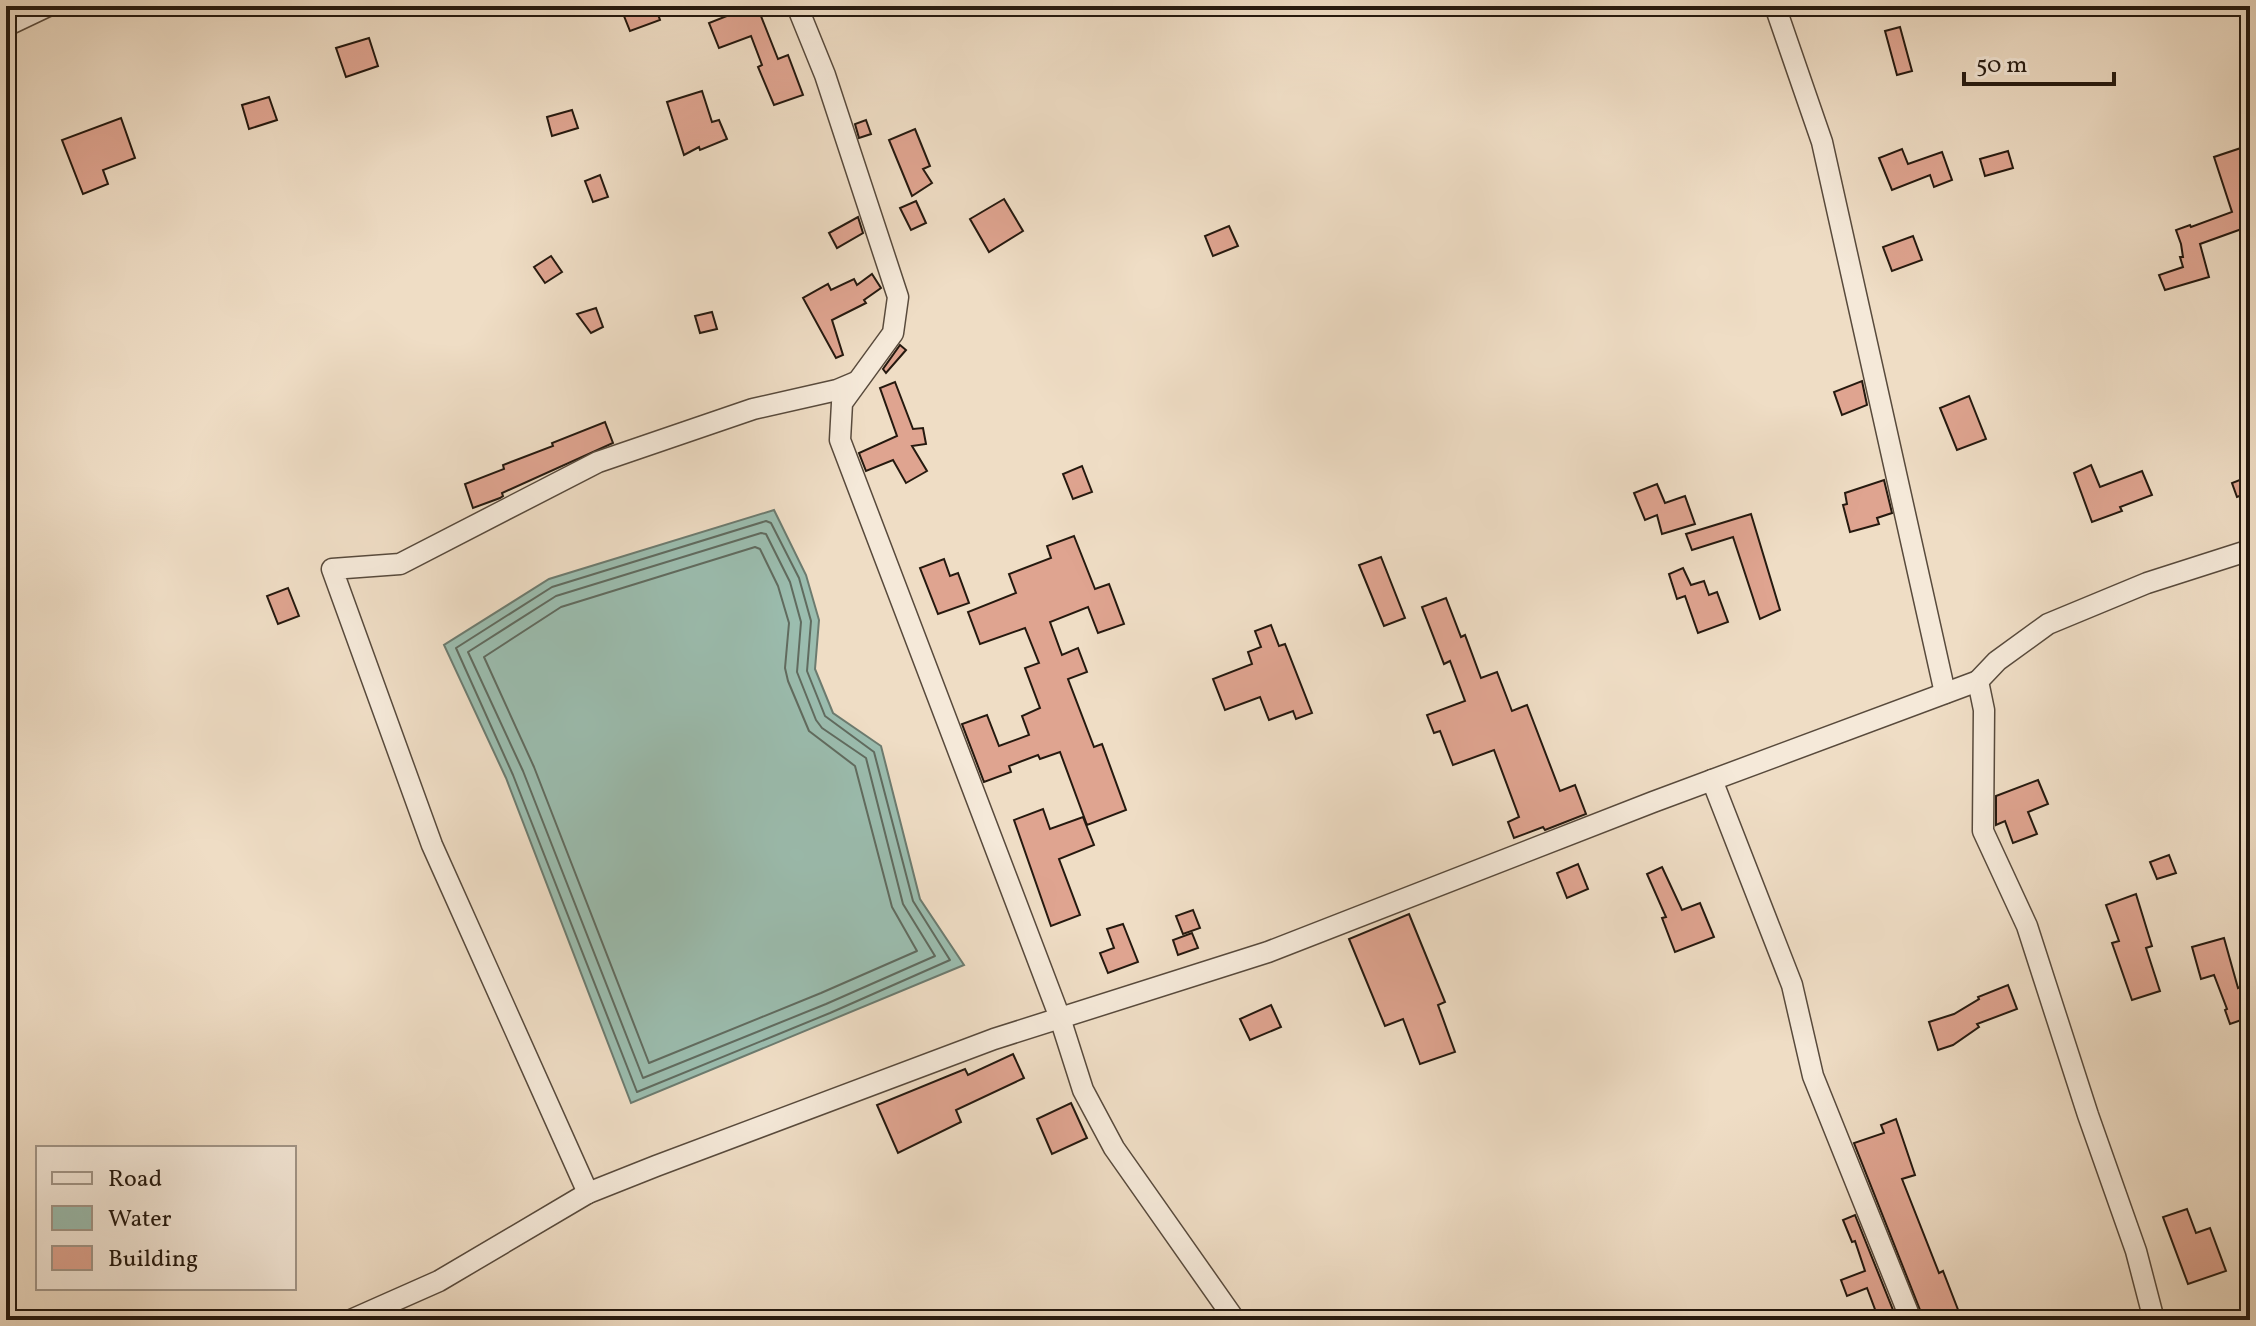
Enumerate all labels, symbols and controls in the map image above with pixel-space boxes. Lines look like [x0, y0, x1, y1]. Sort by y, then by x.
scale bar [1964, 36, 2114, 86]
text: 50 m [1976, 49, 2028, 83]
legend [36, 1146, 296, 1290]
text: Road [108, 1163, 162, 1197]
text: Water [108, 1203, 172, 1237]
text: Building [108, 1243, 198, 1277]

